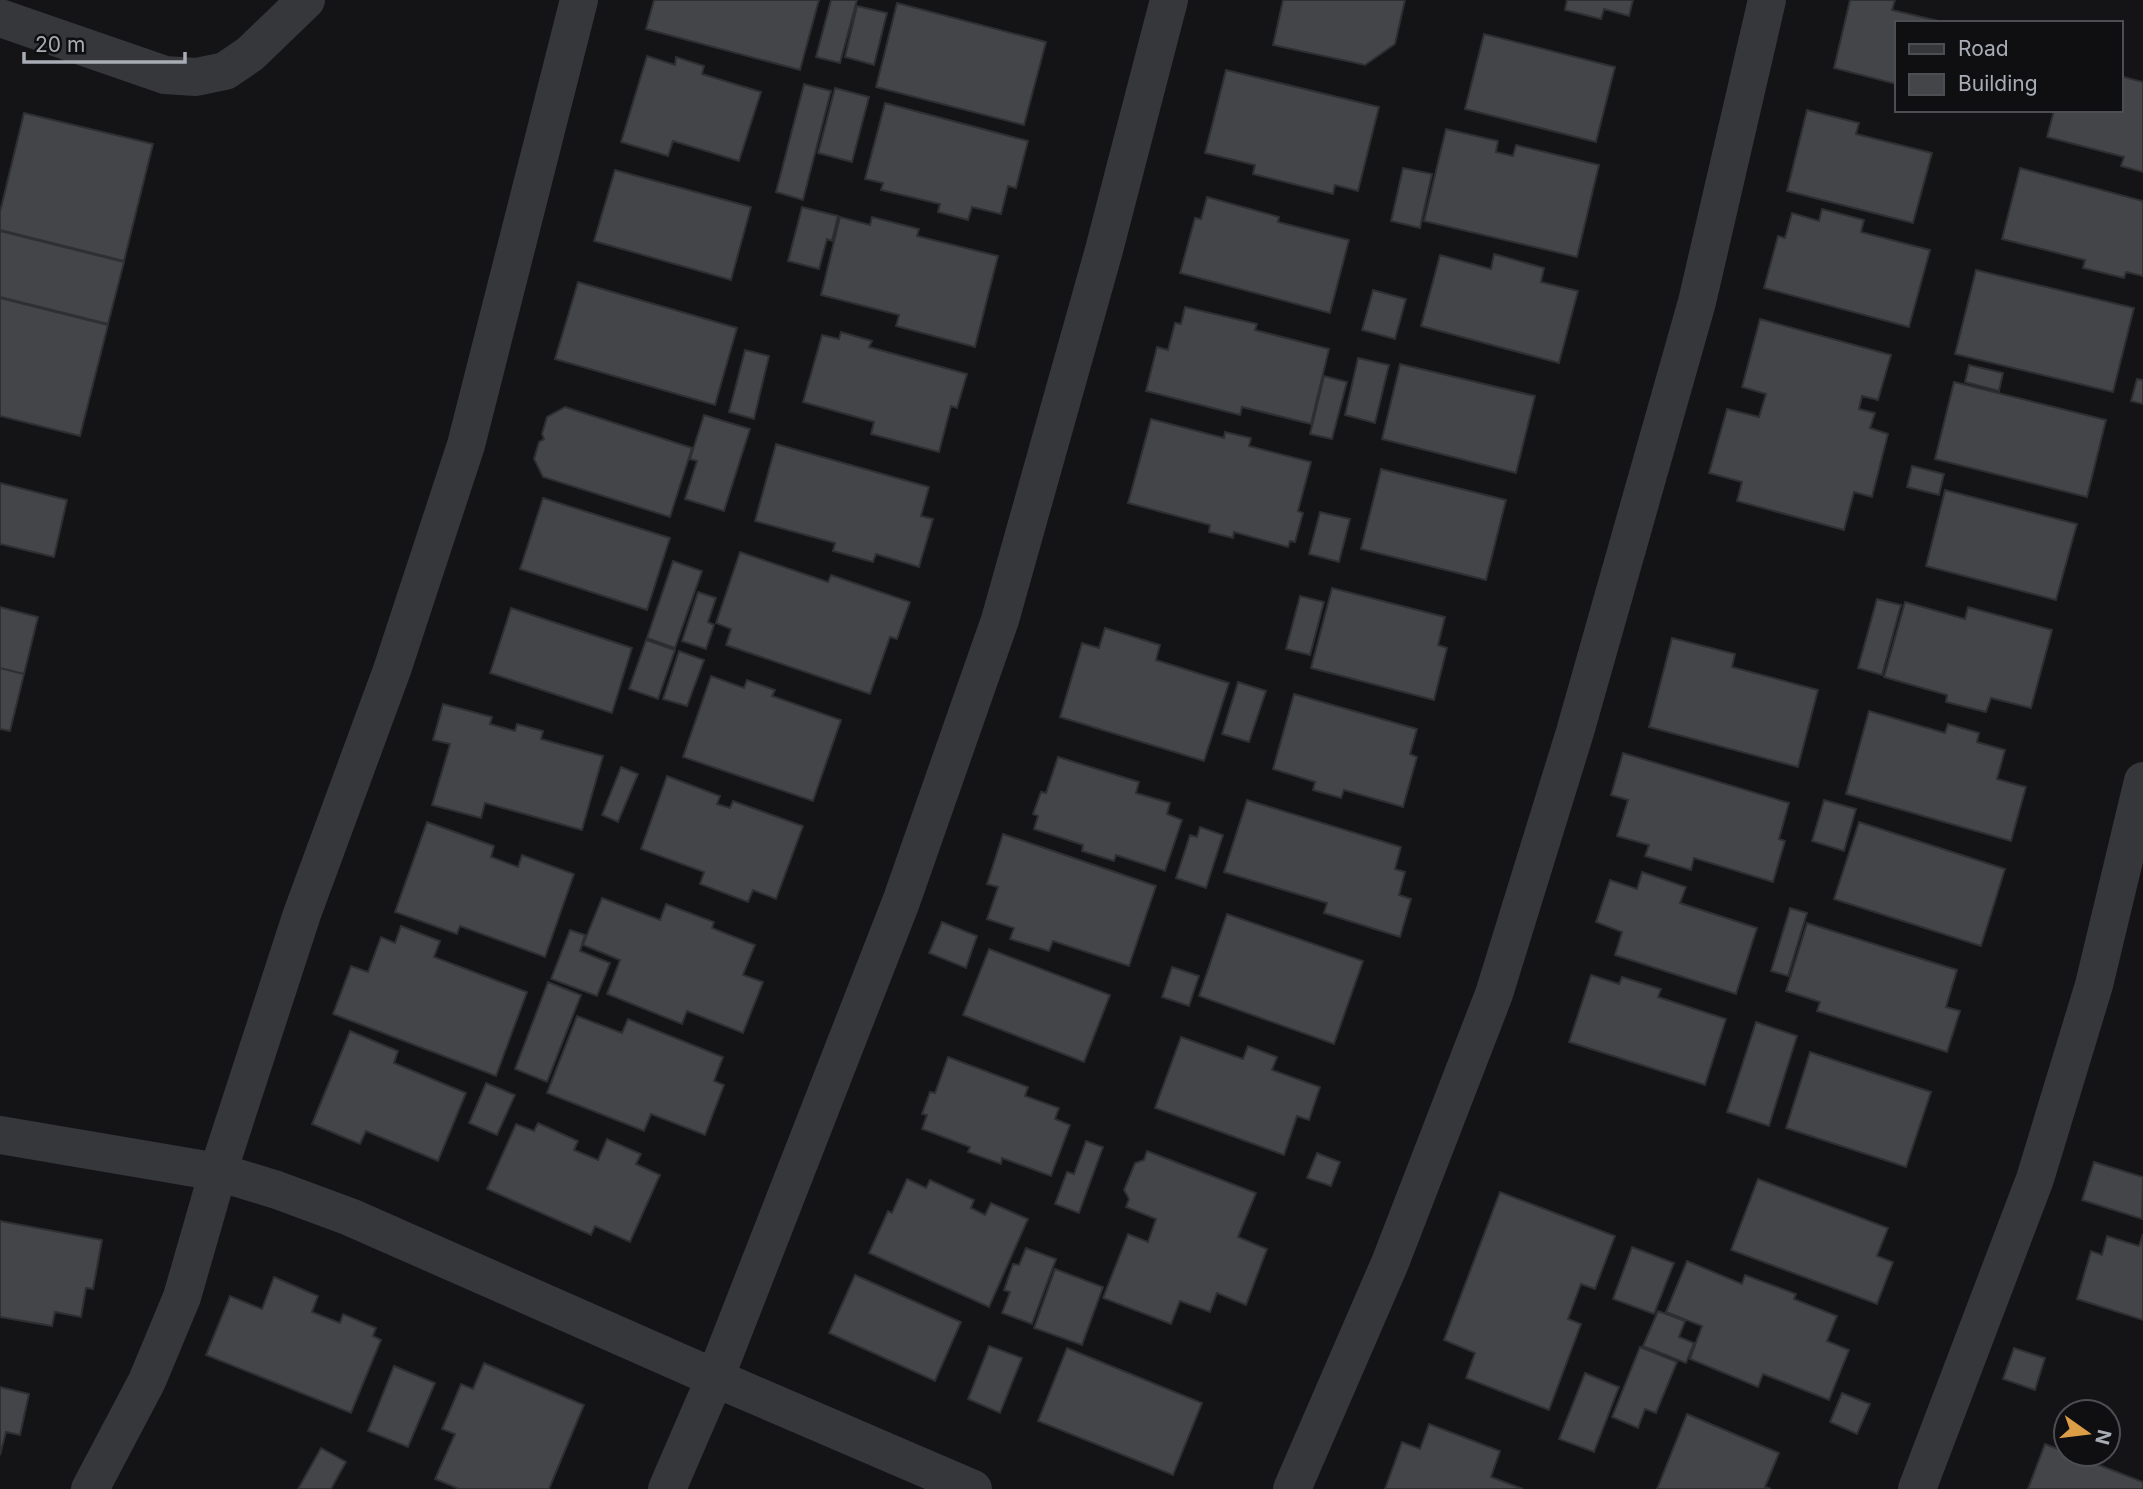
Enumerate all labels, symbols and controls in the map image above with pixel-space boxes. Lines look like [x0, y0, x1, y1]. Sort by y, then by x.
scale bar [24, 21, 186, 65]
legend [1895, 21, 2122, 112]
text: 20 m [35, 32, 85, 57]
text: Road [1958, 36, 2009, 61]
text: Building [1958, 71, 2038, 96]
north arrow [2052, 1398, 2122, 1468]
text: N [2090, 1427, 2116, 1447]

